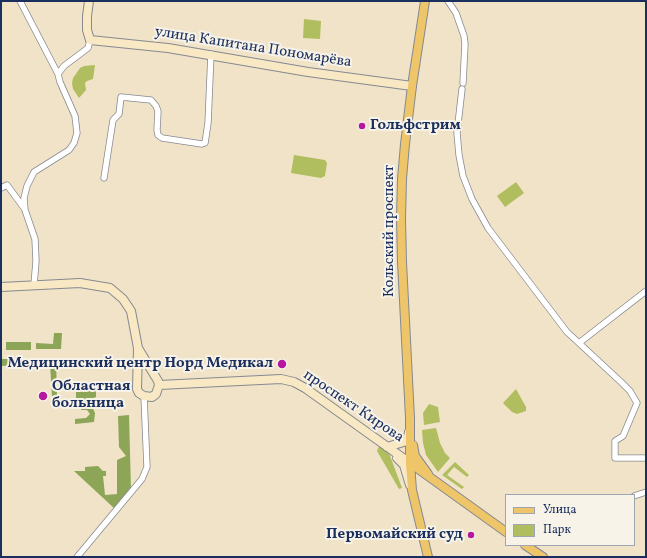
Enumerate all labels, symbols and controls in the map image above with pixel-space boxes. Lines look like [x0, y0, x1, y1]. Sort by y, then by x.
street label: улица Капитана Пономарёва [153, 24, 353, 72]
place label: Гольфстрим [370, 117, 461, 135]
marker: Гольфстрим [357, 121, 367, 131]
street label: Кольский проспект [381, 165, 399, 297]
place label: Медицинский центр Норд Медикал [7, 355, 273, 373]
marker: Медицинский центр Норд Медикал [276, 358, 288, 370]
street label: проспект Кирова [299, 367, 407, 447]
place label: Областная больница [52, 378, 130, 413]
marker: Областная больница [37, 390, 49, 402]
legend [505, 494, 635, 546]
text: Улица [543, 502, 576, 518]
text: Парк [543, 522, 571, 538]
place label: Первомайский суд [326, 526, 463, 544]
marker: Первомайский суд [466, 530, 476, 540]

